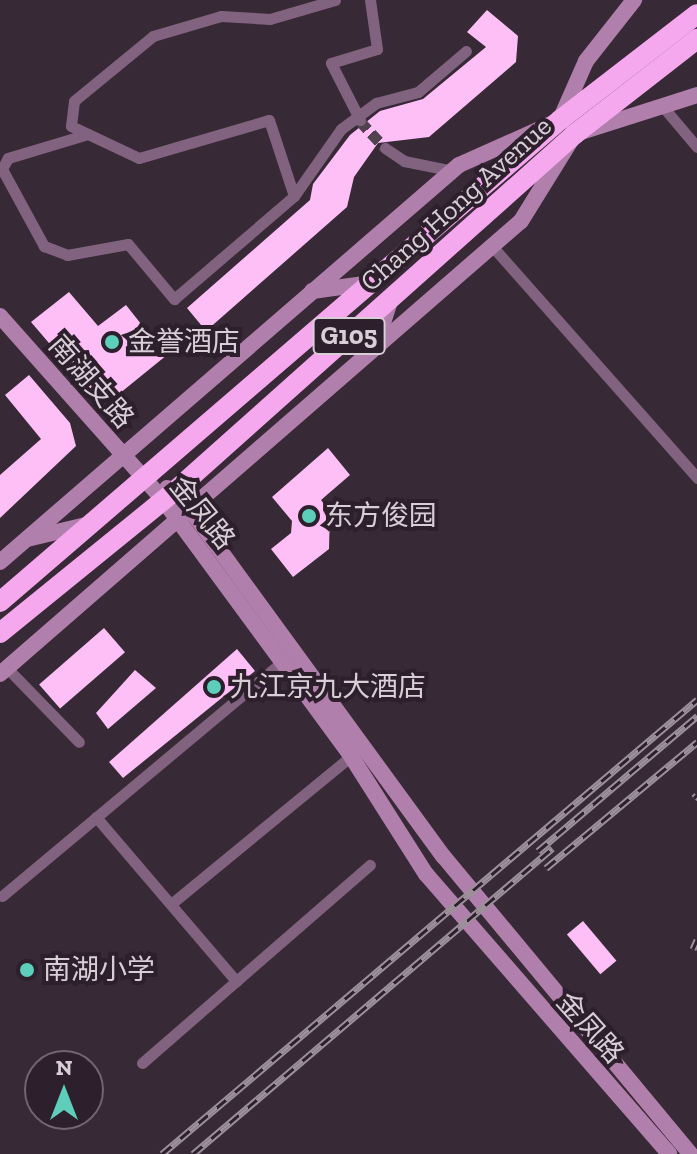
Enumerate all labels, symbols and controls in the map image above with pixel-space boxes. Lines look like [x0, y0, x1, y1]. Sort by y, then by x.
street label: Chang Hong Avenue [353, 109, 559, 299]
road number: G105 [311, 314, 387, 358]
place label: 金誉酒店 [128, 325, 240, 359]
street label: 南湖支路 [42, 329, 140, 435]
marker: 金誉酒店 [103, 333, 121, 351]
street label: 金凤路 [163, 470, 241, 556]
place label: 东方俊园 [325, 499, 437, 533]
marker: 东方俊园 [300, 507, 318, 525]
place label: 九江京九大酒店 [230, 670, 426, 704]
marker: 九江京九大酒店 [205, 678, 223, 696]
place label: 南湖小学 [43, 953, 155, 987]
marker: 南湖小学 [18, 961, 36, 979]
street label: 金凤路 [549, 986, 631, 1070]
north arrow [24, 1050, 104, 1130]
text: N [56, 1054, 72, 1081]

